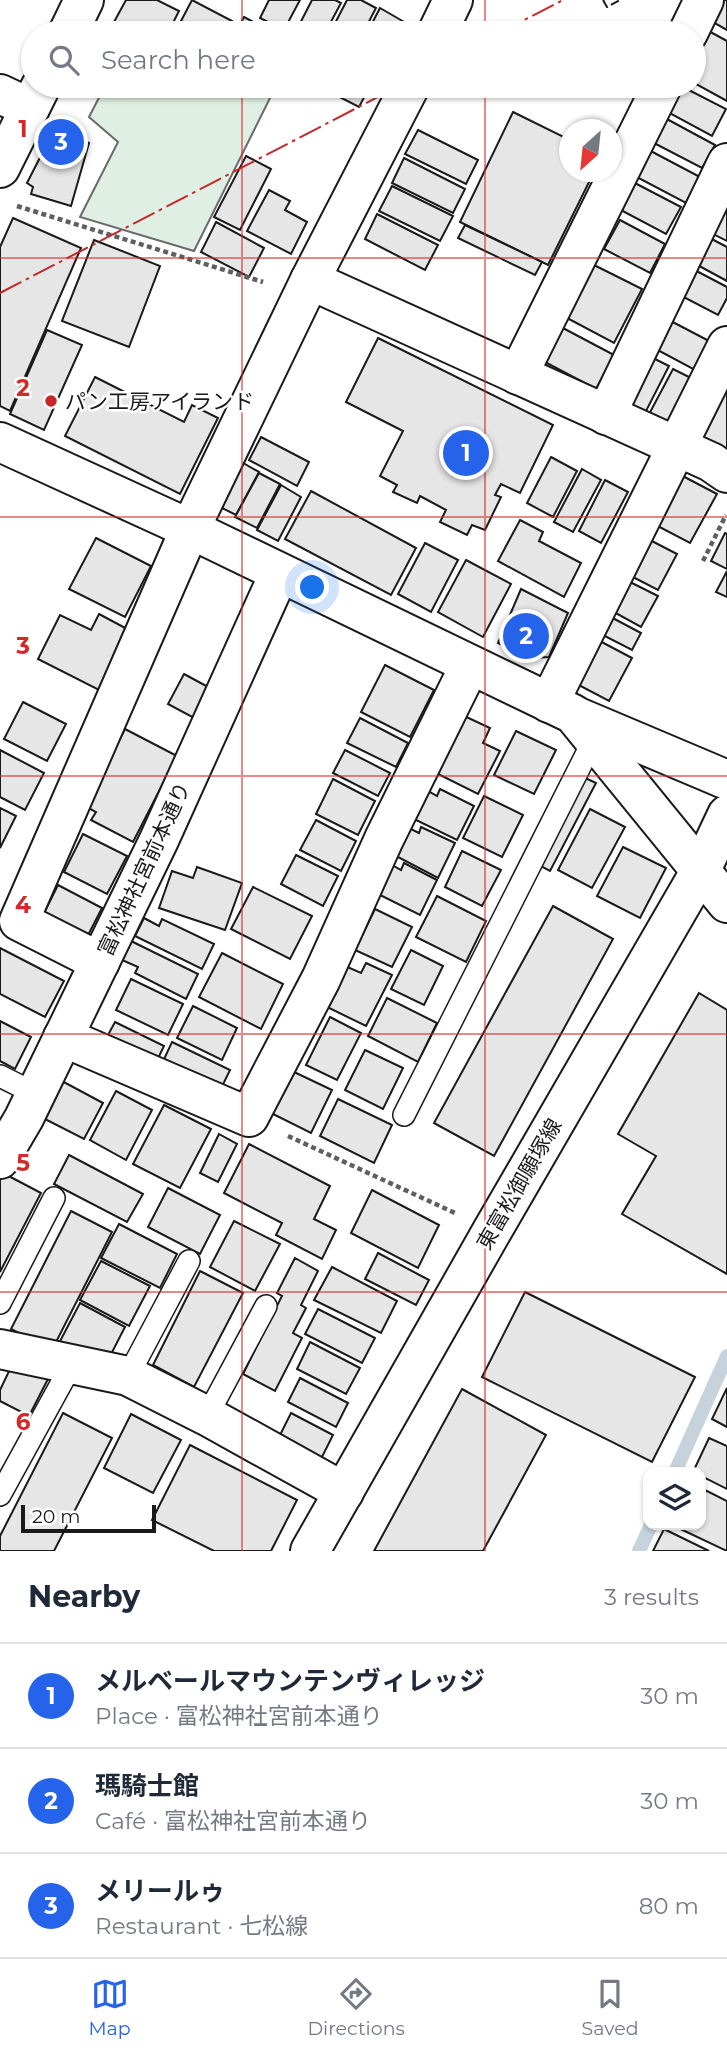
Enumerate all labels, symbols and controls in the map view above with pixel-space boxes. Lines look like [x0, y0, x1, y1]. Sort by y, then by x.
search box [21, 21, 706, 98]
icon: search [45, 41, 83, 79]
text: Search here [101, 44, 256, 76]
text: 1 [18, 115, 28, 143]
pin: 3 [38, 116, 84, 168]
north arrow [559, 119, 622, 182]
text: 2 [16, 374, 30, 402]
place label: パン工房アイランド [65, 389, 254, 414]
marker: パン工房アイランド [43, 393, 59, 409]
pin: 1 [443, 427, 489, 479]
your location [295, 570, 329, 604]
pin: 2 [503, 610, 549, 662]
text: 3 [15, 632, 30, 660]
street label: 富松神社宮前本通り [93, 778, 195, 960]
text: 4 [15, 891, 31, 919]
street label: 東富松御願塚線 [471, 1114, 567, 1254]
text: 5 [16, 1149, 30, 1177]
text: 6 [16, 1408, 31, 1436]
map controls [643, 1467, 706, 1530]
button: layers [643, 1467, 706, 1530]
scale bar [21, 1502, 156, 1534]
text: 20 m [32, 1505, 80, 1528]
text: Nearby [28, 1578, 140, 1615]
text: 3 results [604, 1583, 699, 1611]
text: メルベールマウンテンヴィレッジ [95, 1665, 485, 1697]
text: 1 [46, 1682, 56, 1710]
text: 30 m [640, 1682, 699, 1710]
text: Place · 富松神社宮前本通り [95, 1702, 383, 1730]
text: 瑪騎士館 [95, 1770, 199, 1802]
text: 2 [44, 1787, 58, 1815]
text: 30 m [640, 1787, 699, 1815]
text: Café · 富松神社宮前本通り [95, 1807, 371, 1835]
text: メリールゥ [95, 1875, 225, 1907]
text: 3 [44, 1892, 58, 1920]
text: 80 m [639, 1892, 699, 1920]
text: Restaurant · 七松線 [95, 1912, 308, 1940]
tab: Map [88, 1975, 131, 2040]
tab: Directions [307, 1975, 405, 2040]
tab: Saved [582, 1975, 639, 2040]

